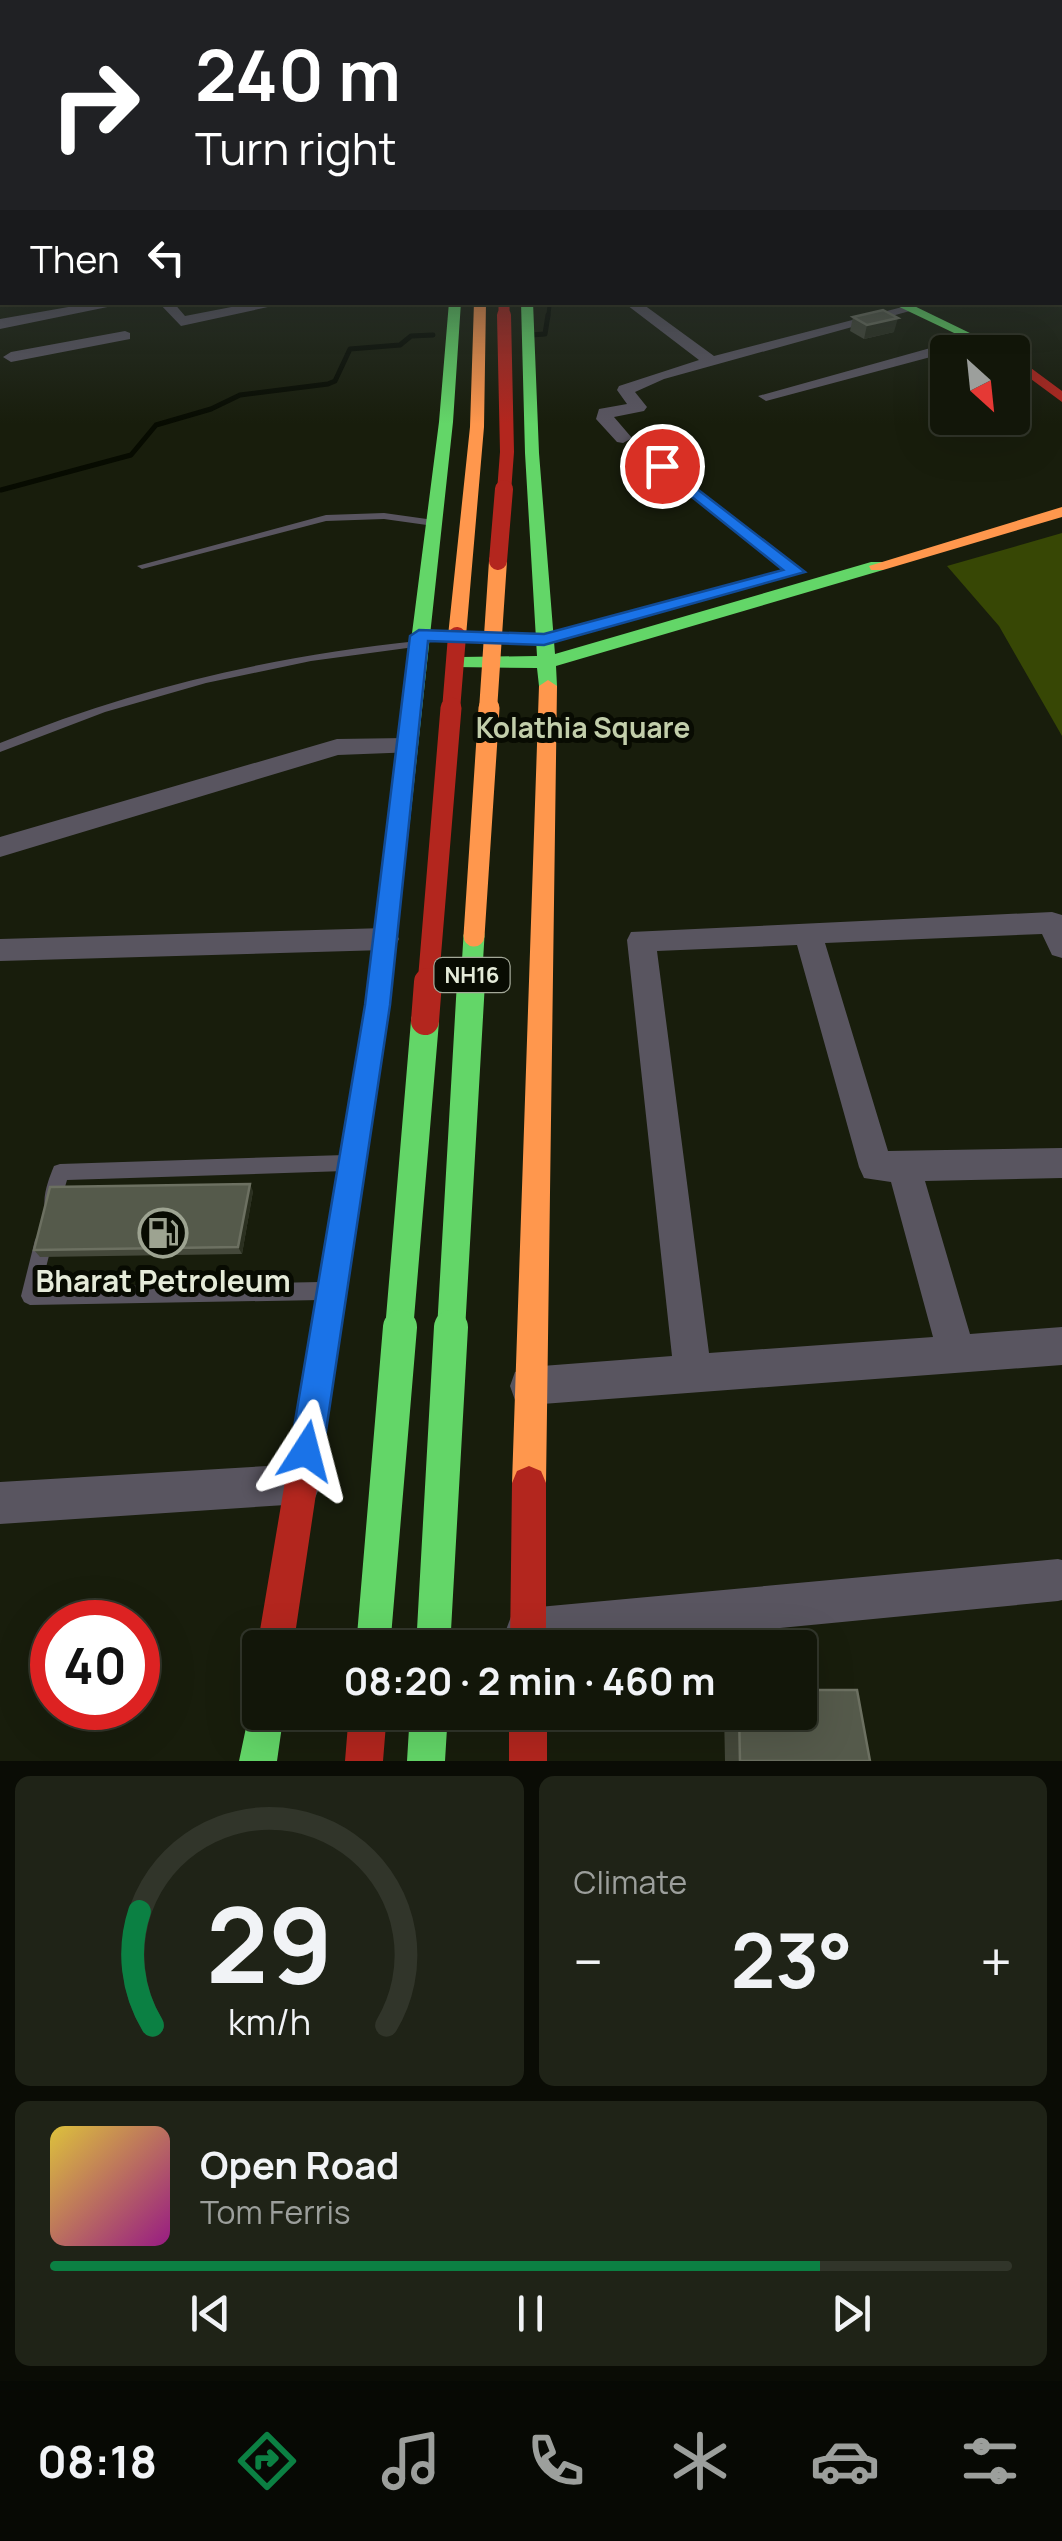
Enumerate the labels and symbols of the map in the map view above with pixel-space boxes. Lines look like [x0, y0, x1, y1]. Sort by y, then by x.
north arrow [930, 335, 1030, 435]
pin [620, 424, 705, 509]
district label: Kolathia Square [476, 708, 690, 746]
road number: NH16 [434, 958, 510, 992]
fuel station icon: Bharat Petroleum [137, 1207, 189, 1259]
place label: Bharat Petroleum [35, 1260, 291, 1301]
position arrow [254, 1399, 358, 1503]
speed limit sign: 40 [30, 1600, 160, 1730]

